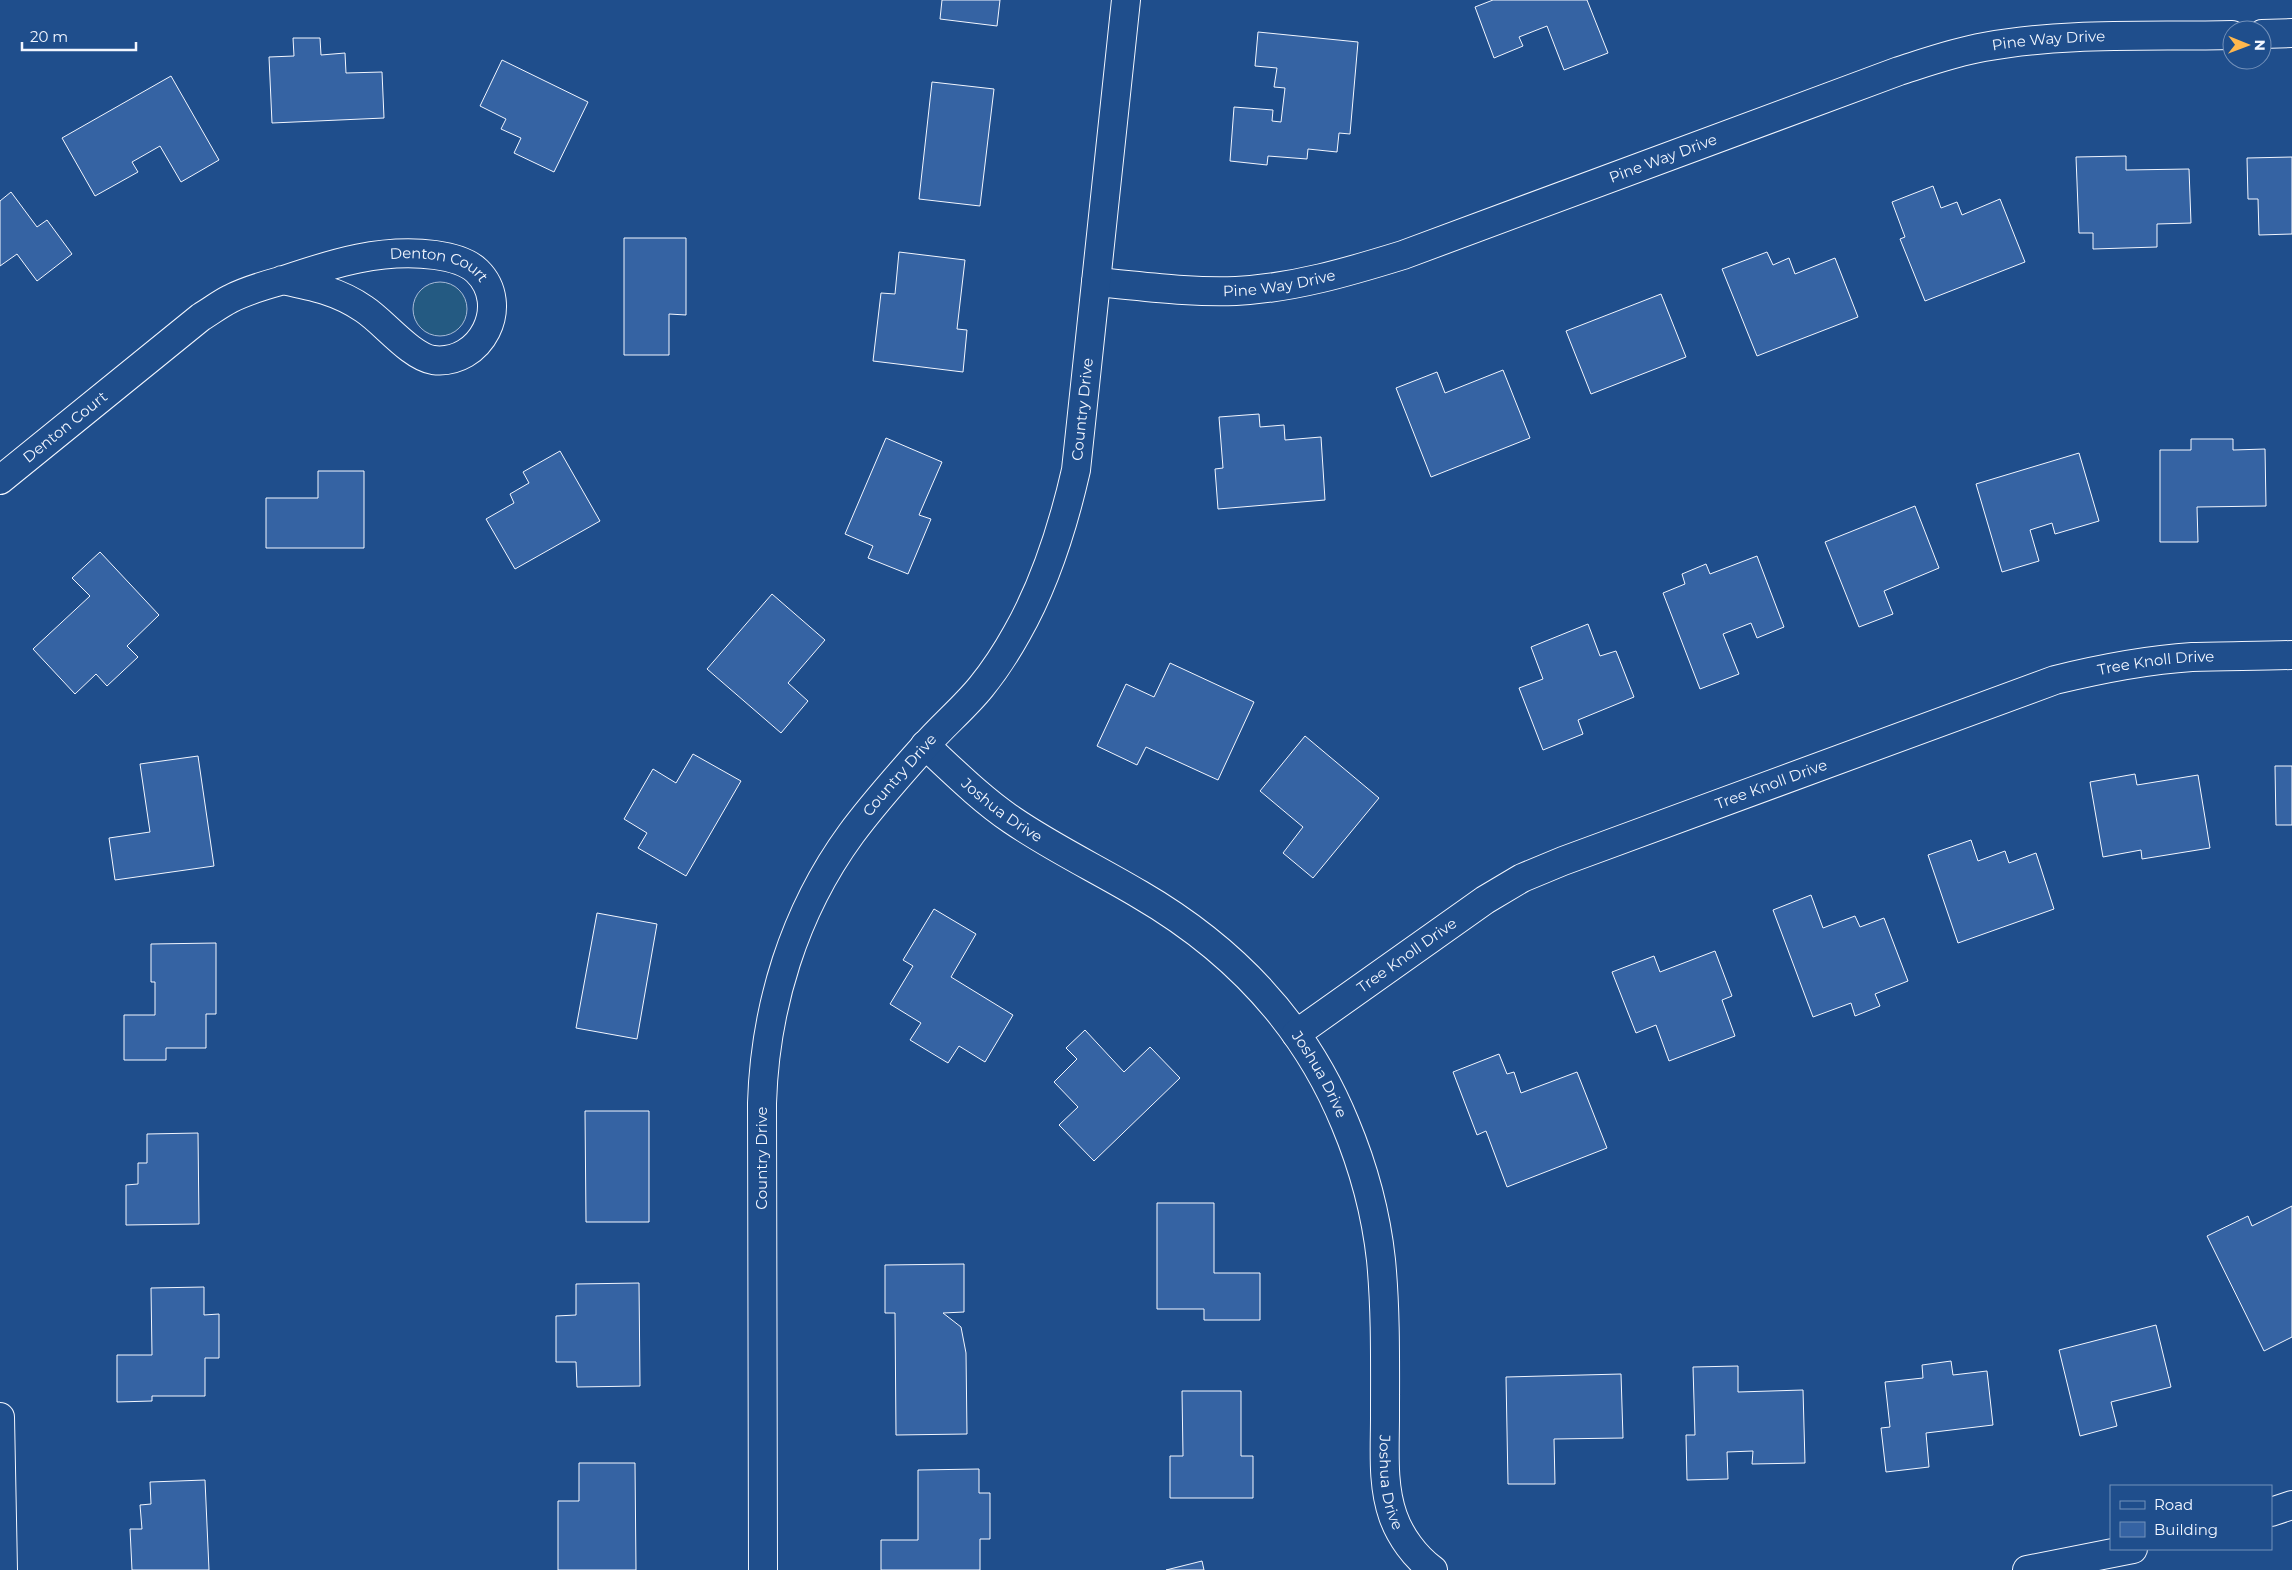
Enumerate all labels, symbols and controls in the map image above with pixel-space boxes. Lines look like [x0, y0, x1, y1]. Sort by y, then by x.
scale bar [22, 20, 136, 52]
north arrow [2222, 20, 2272, 70]
street label: Pine Way Drive [1990, 26, 2105, 54]
text: 20 m [30, 27, 68, 46]
text: N [2251, 39, 2269, 51]
street label: Pine Way Drive [1606, 129, 1719, 187]
street label: Denton Court [389, 243, 493, 286]
street label: Pine Way Drive [1223, 265, 1337, 300]
street label: Country Drive [1067, 357, 1097, 462]
street label: Denton Court [19, 387, 111, 467]
street label: Tree Knoll Drive [2096, 646, 2215, 679]
street label: Country Drive [858, 729, 940, 820]
street label: Tree Knoll Drive [1713, 755, 1830, 813]
street label: Joshua Drive [957, 773, 1046, 846]
street label: Tree Knoll Drive [1353, 913, 1460, 997]
street label: Joshua Drive [1287, 1026, 1352, 1121]
street label: Country Drive [752, 1106, 771, 1210]
street label: Joshua Drive [1376, 1434, 1408, 1533]
legend [2110, 1485, 2272, 1550]
text: Road [2154, 1495, 2193, 1514]
text: Building [2154, 1520, 2218, 1539]

